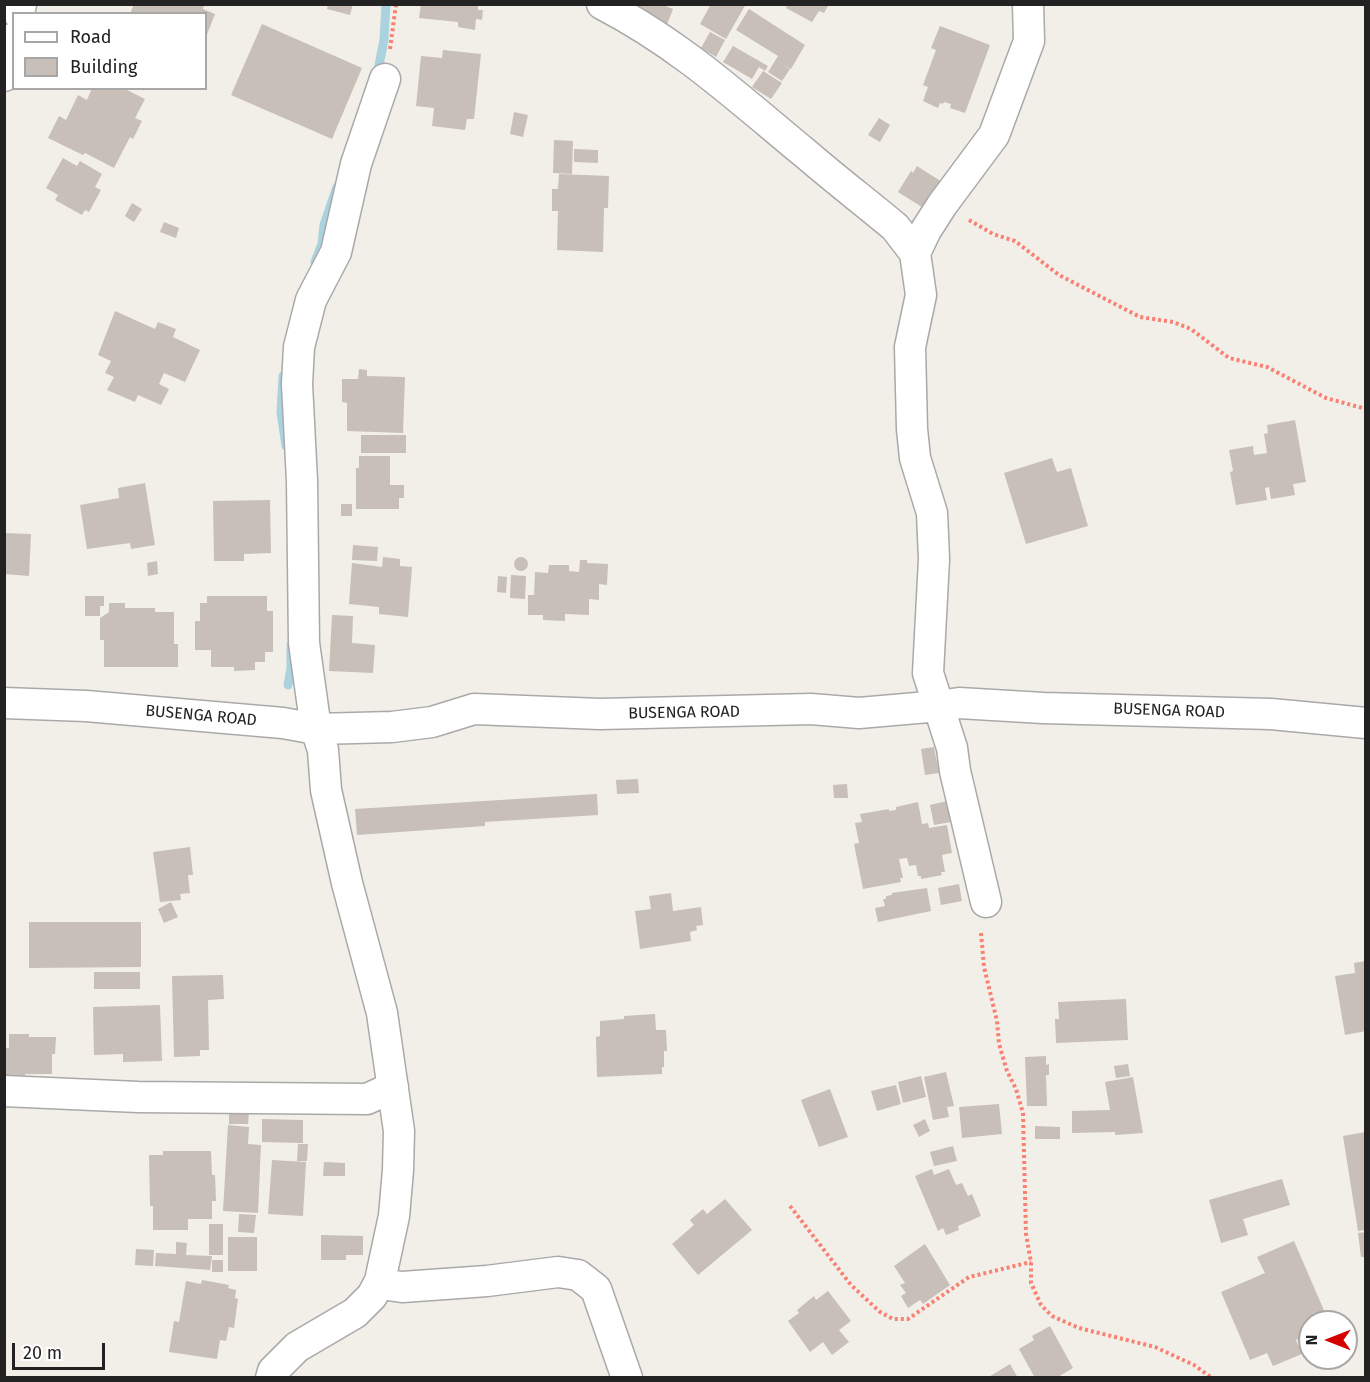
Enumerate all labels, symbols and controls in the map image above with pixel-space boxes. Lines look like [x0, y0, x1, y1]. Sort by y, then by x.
legend [12, 12, 207, 90]
text: Road [70, 26, 112, 48]
text: Building [70, 56, 137, 78]
street label: BUSENGA ROAD [1113, 699, 1225, 723]
street label: BUSENGA ROAD [144, 702, 258, 730]
street label: BUSENGA ROAD [628, 702, 740, 724]
north arrow [1298, 1310, 1358, 1370]
scale bar [15, 1331, 108, 1369]
text: N [1302, 1335, 1321, 1345]
text: 20 m [23, 1342, 62, 1364]

